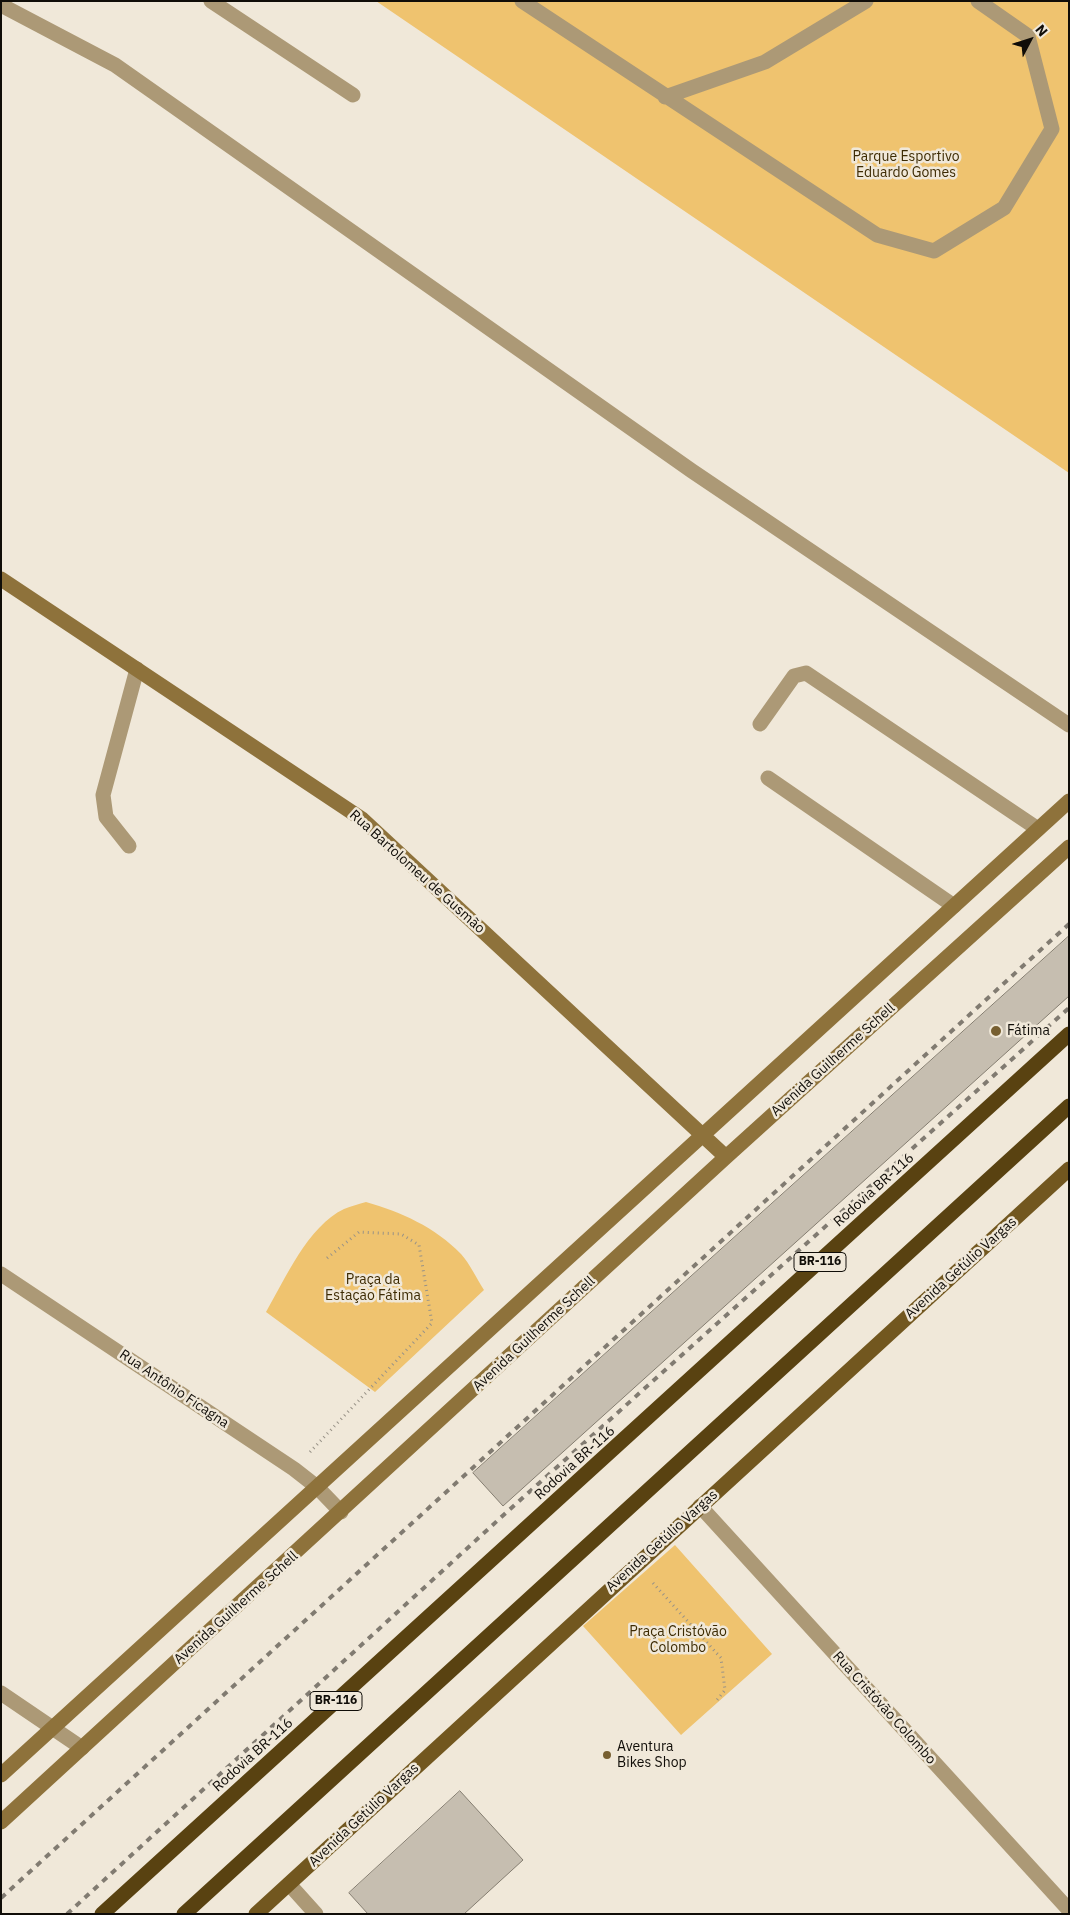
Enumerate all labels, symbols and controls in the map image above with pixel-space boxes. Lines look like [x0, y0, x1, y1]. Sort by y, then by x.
north arrow [1005, 15, 1055, 65]
text: N [1031, 21, 1052, 40]
park label: Parque Esportivo Eduardo Gomes [852, 149, 960, 182]
street label: Rua Bartolomeu de Gusmão [346, 807, 488, 937]
street label: Avenida Guilherme Schell [768, 1000, 898, 1120]
place label: Fátima [1007, 1023, 1050, 1039]
marker: Fátima [989, 1024, 1003, 1038]
street label: Rodovia BR-116 [830, 1150, 918, 1230]
street label: Avenida Getúlio Vargas [902, 1213, 1020, 1323]
road number: BR-116 [794, 1252, 846, 1272]
park label: Praça da Estação Fátima [325, 1272, 421, 1304]
street label: Avenida Guilherme Schell [469, 1273, 599, 1395]
street label: Rua Antônio Ficagna [116, 1346, 232, 1432]
street label: Rodovia BR-116 [531, 1423, 619, 1503]
street label: Avenida Getúlio Vargas [603, 1486, 721, 1596]
street label: Avenida Guilherme Schell [171, 1548, 301, 1668]
park label: Praça Cristóvão Colombo [629, 1624, 727, 1656]
street label: Rua Cristóvão Colombo [829, 1648, 939, 1768]
road number: BR-116 [310, 1692, 362, 1710]
street label: Rodovia BR-116 [209, 1715, 297, 1795]
place label: Aventura Bikes Shop [617, 1739, 687, 1771]
marker: Aventura Bikes Shop [601, 1749, 613, 1761]
street label: Avenida Getúlio Vargas [306, 1760, 422, 1870]

